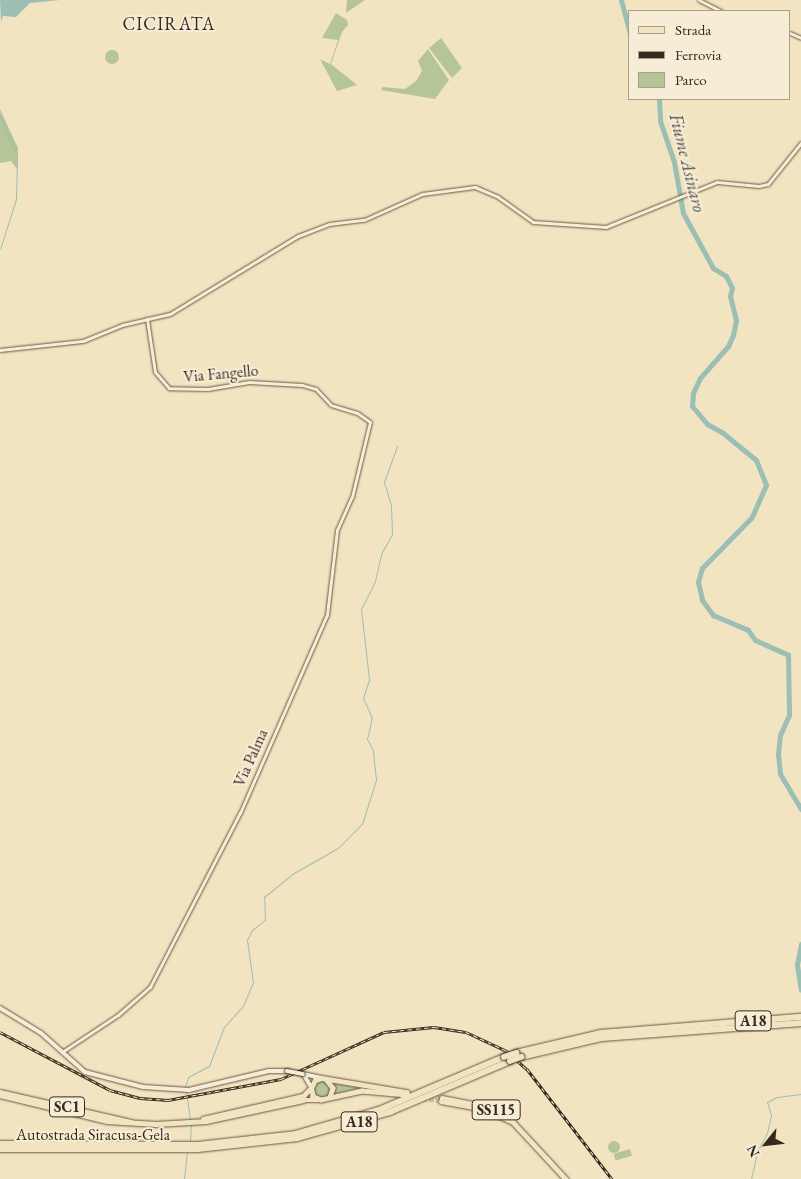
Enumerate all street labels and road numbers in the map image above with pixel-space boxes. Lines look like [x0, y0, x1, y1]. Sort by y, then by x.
street label: Via Fangello [183, 361, 259, 387]
street label: Via Palma [230, 726, 272, 790]
road number: A18 [734, 1008, 772, 1034]
road number: SC1 [48, 1094, 86, 1120]
road number: SS115 [471, 1098, 521, 1122]
road number: A18 [340, 1110, 378, 1134]
street label: Autostrada Siracusa-Gela [16, 1125, 170, 1145]

